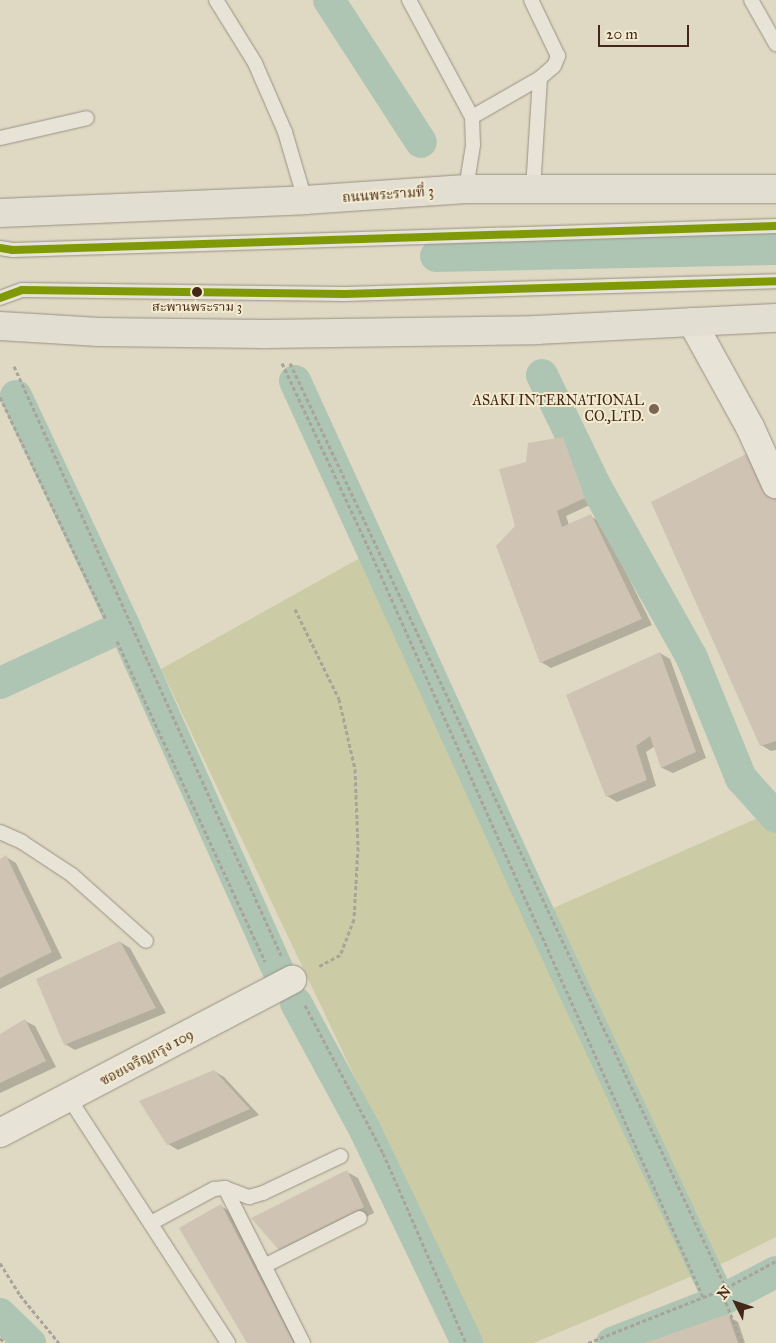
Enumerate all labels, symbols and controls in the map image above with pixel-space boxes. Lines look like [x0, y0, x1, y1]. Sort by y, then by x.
scale bar [601, 15, 692, 47]
text: 20 m [606, 25, 638, 43]
street label: ถนนพระรามที่ 3 [342, 183, 434, 207]
marker: สะพานพระราม 3 [192, 287, 202, 297]
place label: สะพานพระราม 3 [152, 299, 242, 315]
place label: ASAKI INTERNATIONAL CO.,LTD. [473, 393, 644, 426]
marker: ASAKI INTERNATIONAL CO.,LTD. [648, 403, 660, 415]
street label: ซอยเจริญกรุง 109 [97, 1026, 197, 1090]
north arrow [711, 1278, 761, 1328]
text: N [714, 1283, 735, 1303]

